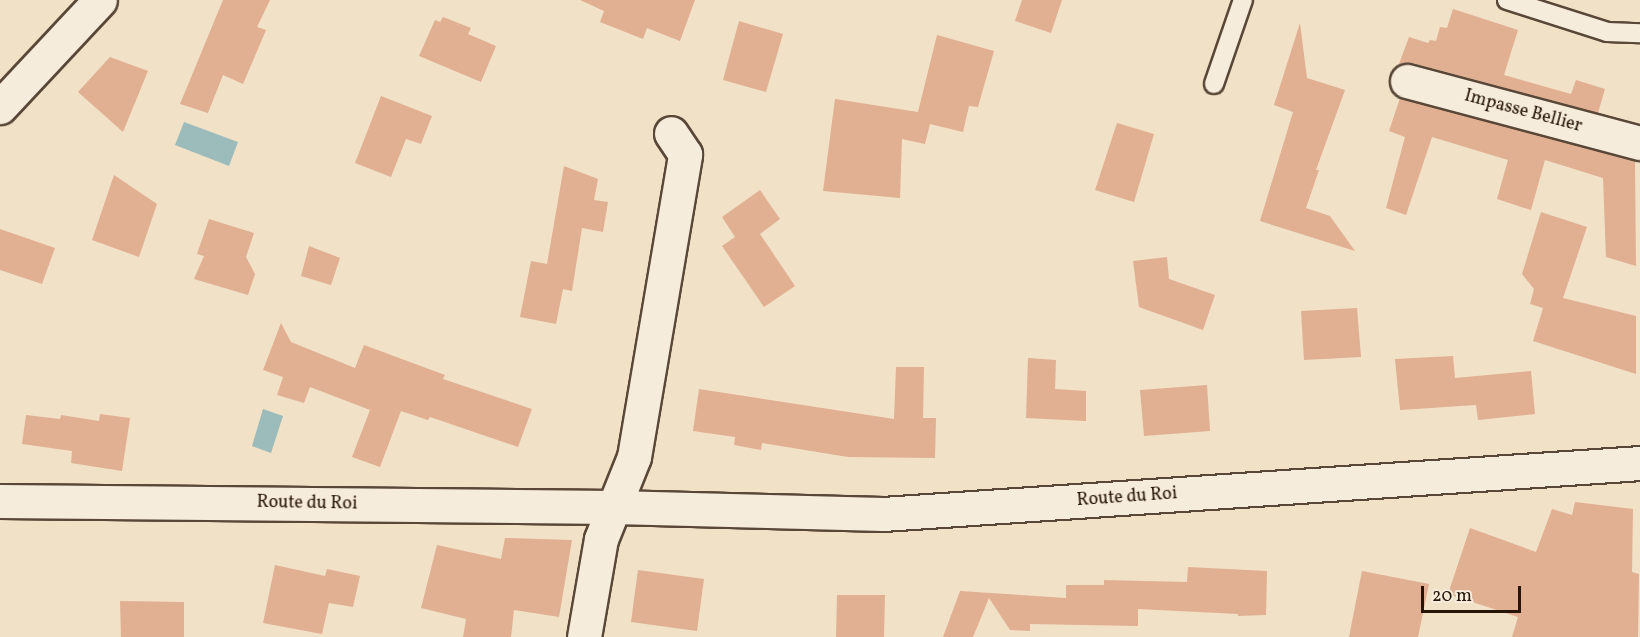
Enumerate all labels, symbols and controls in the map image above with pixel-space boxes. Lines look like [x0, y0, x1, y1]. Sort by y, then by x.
street label: Impasse Bellier [1462, 86, 1584, 138]
street label: Route du Roi [1076, 484, 1178, 512]
street label: Route du Roi [256, 492, 358, 516]
scale bar [1424, 574, 1524, 612]
text: 20 m [1432, 584, 1472, 609]

